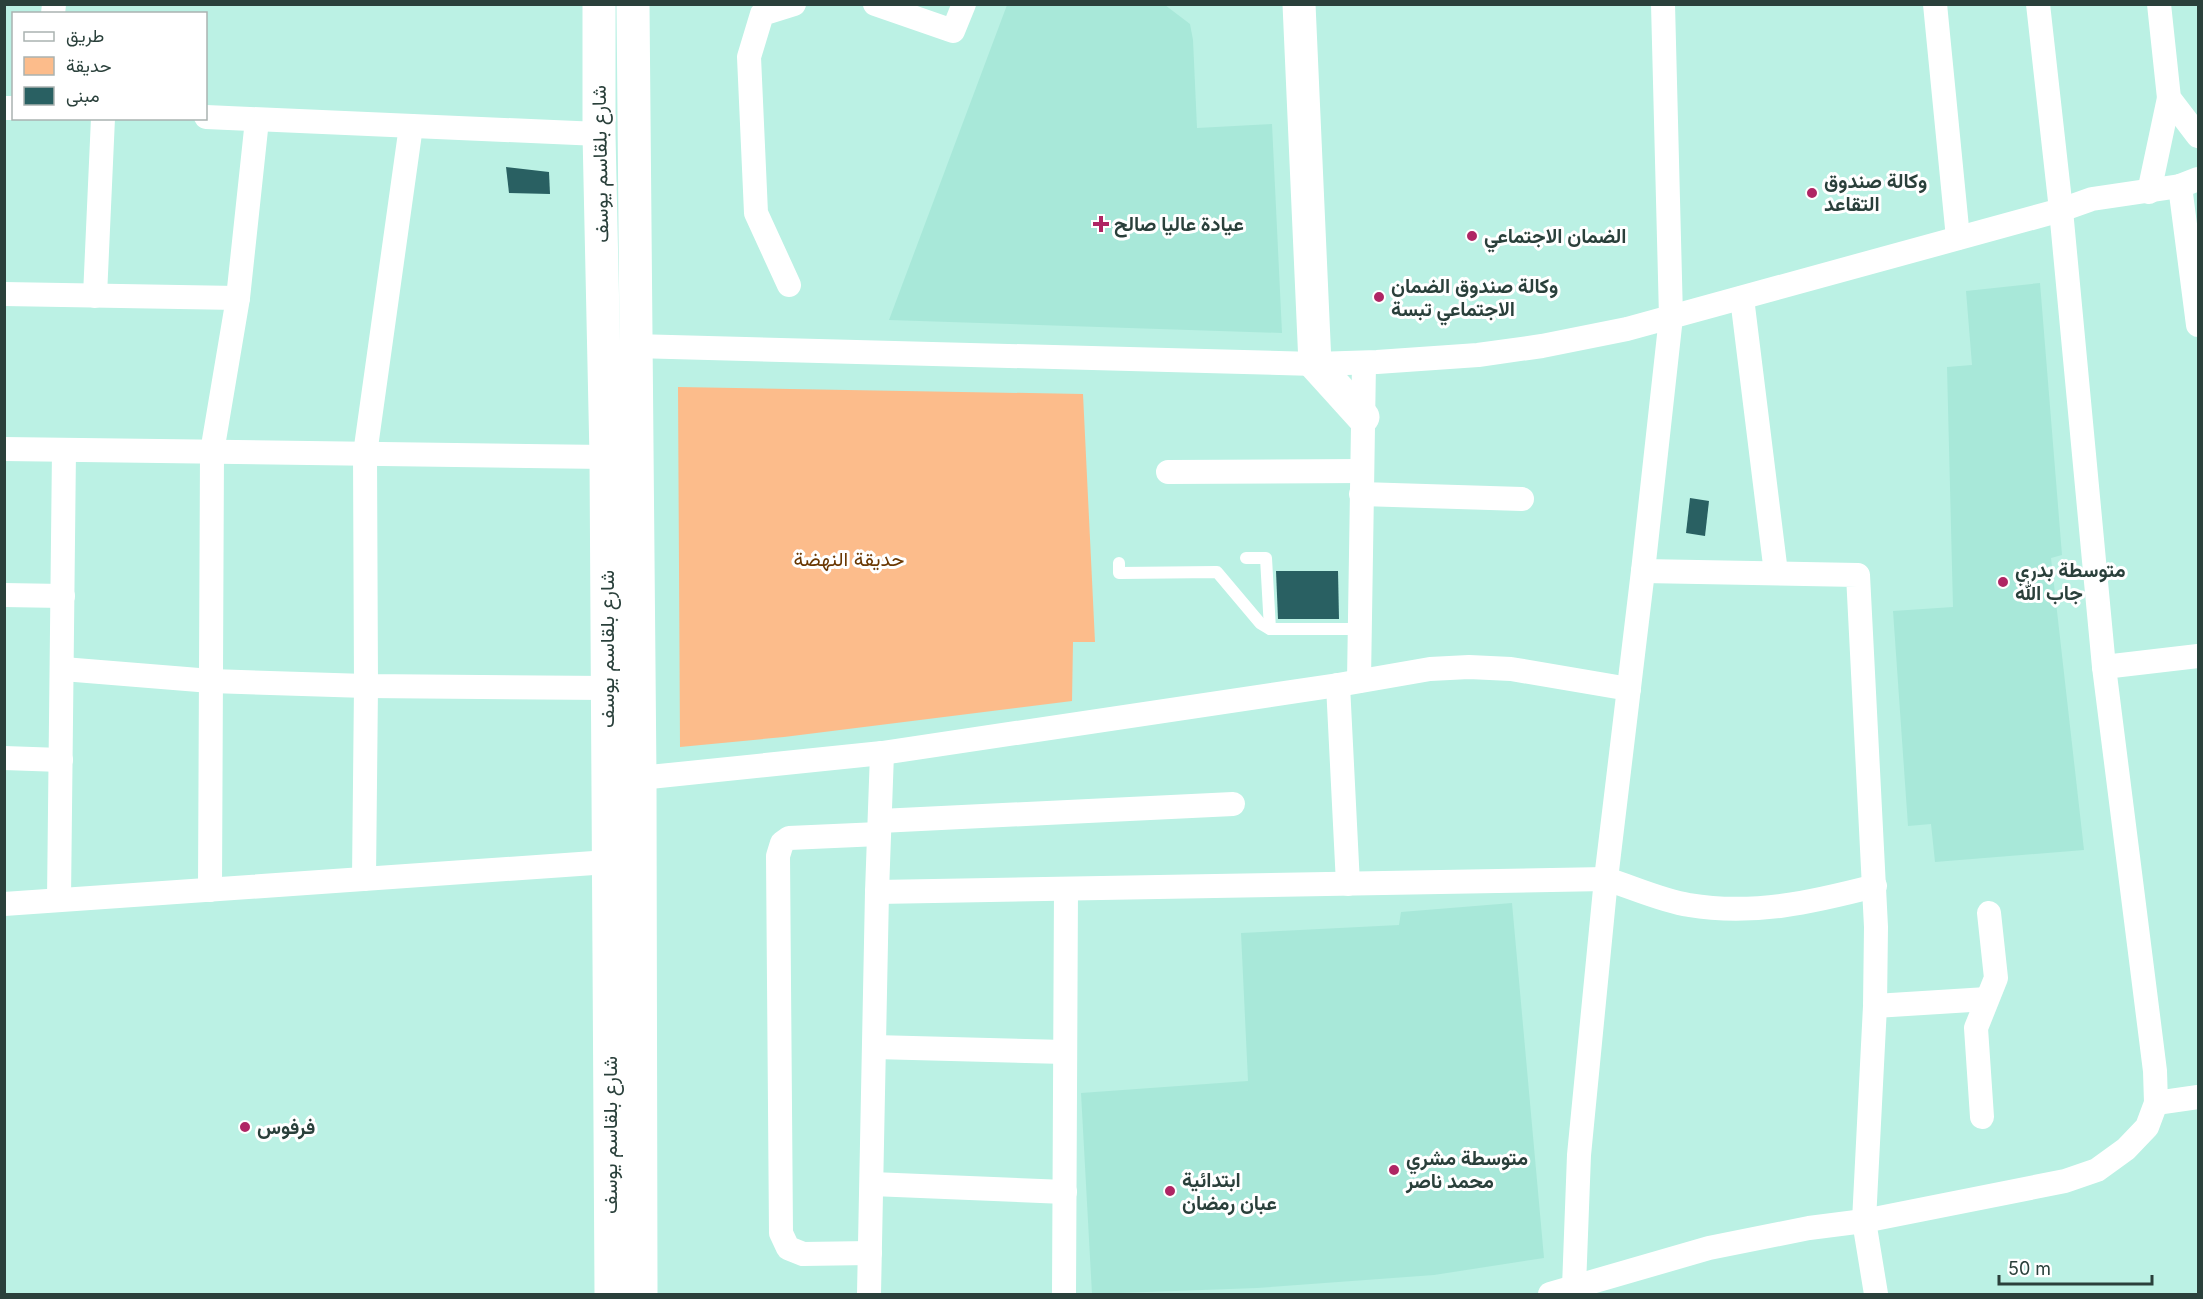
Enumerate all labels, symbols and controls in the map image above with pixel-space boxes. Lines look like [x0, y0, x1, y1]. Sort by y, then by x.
legend [12, 12, 207, 120]
text: طريق [66, 25, 104, 47]
text: حديقة [66, 55, 112, 76]
text: مبنى [66, 85, 100, 107]
street label: شارع بلقاسم يوسف [587, 85, 615, 243]
place label: وكالة صندوق التقاعد [1824, 169, 1927, 216]
marker: وكالة صندوق التقاعد [1805, 186, 1819, 200]
place label: عيادة عاليا صالح [1114, 212, 1244, 238]
marker: عيادة عاليا صالح [1092, 215, 1110, 233]
place label: الضمان الاجتماعي [1484, 224, 1627, 253]
marker: الضمان الاجتماعي [1465, 229, 1479, 243]
place label: وكالة صندوق الضمان الاجتماعي تبسة [1391, 274, 1558, 326]
marker: وكالة صندوق الضمان الاجتماعي تبسة [1372, 290, 1386, 304]
park label: حديقة النهضة [794, 547, 904, 572]
place label: متوسطة بدري جاب الله [2015, 558, 2126, 605]
street label: شارع بلقاسم يوسف [595, 570, 621, 728]
marker: متوسطة بدري جاب الله [1996, 575, 2010, 589]
street label: شارع بلقاسم يوسف [598, 1056, 624, 1214]
place label: فرفوس [257, 1115, 315, 1140]
marker: فرفوس [238, 1120, 252, 1134]
place label: متوسطة مشري محمد ناصر [1405, 1146, 1528, 1194]
marker: متوسطة مشري محمد ناصر [1387, 1163, 1401, 1177]
place label: ابتدائية عبان رمضان [1182, 1168, 1277, 1216]
marker: ابتدائية عبان رمضان [1163, 1184, 1177, 1198]
scale bar [1999, 1248, 2152, 1286]
text: 50 m [2008, 1258, 2051, 1279]

